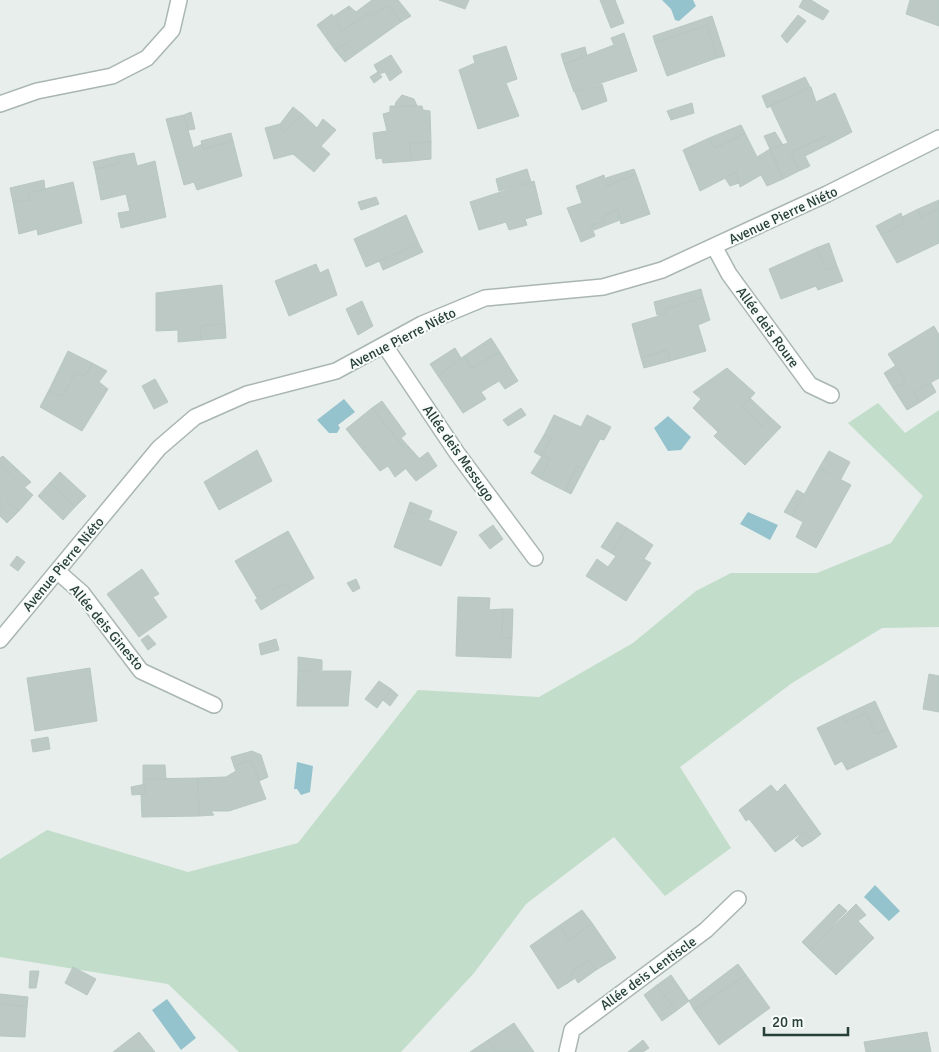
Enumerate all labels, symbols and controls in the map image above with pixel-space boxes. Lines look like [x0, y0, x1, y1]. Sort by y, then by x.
street label: Avenue Pierre Niéto [726, 183, 840, 248]
street label: Allée deis Roure [733, 283, 803, 371]
street label: Avenue Pierre Niéto [346, 304, 459, 373]
street label: Allée deis Messugo [419, 402, 498, 505]
street label: Avenue Pierre Niéto [19, 514, 108, 615]
street label: Allée deis Ginesto [66, 581, 147, 674]
street label: Allée deis Lentiscle [597, 933, 700, 1014]
scale bar [764, 1004, 848, 1036]
text: 20 m [772, 1013, 803, 1031]

